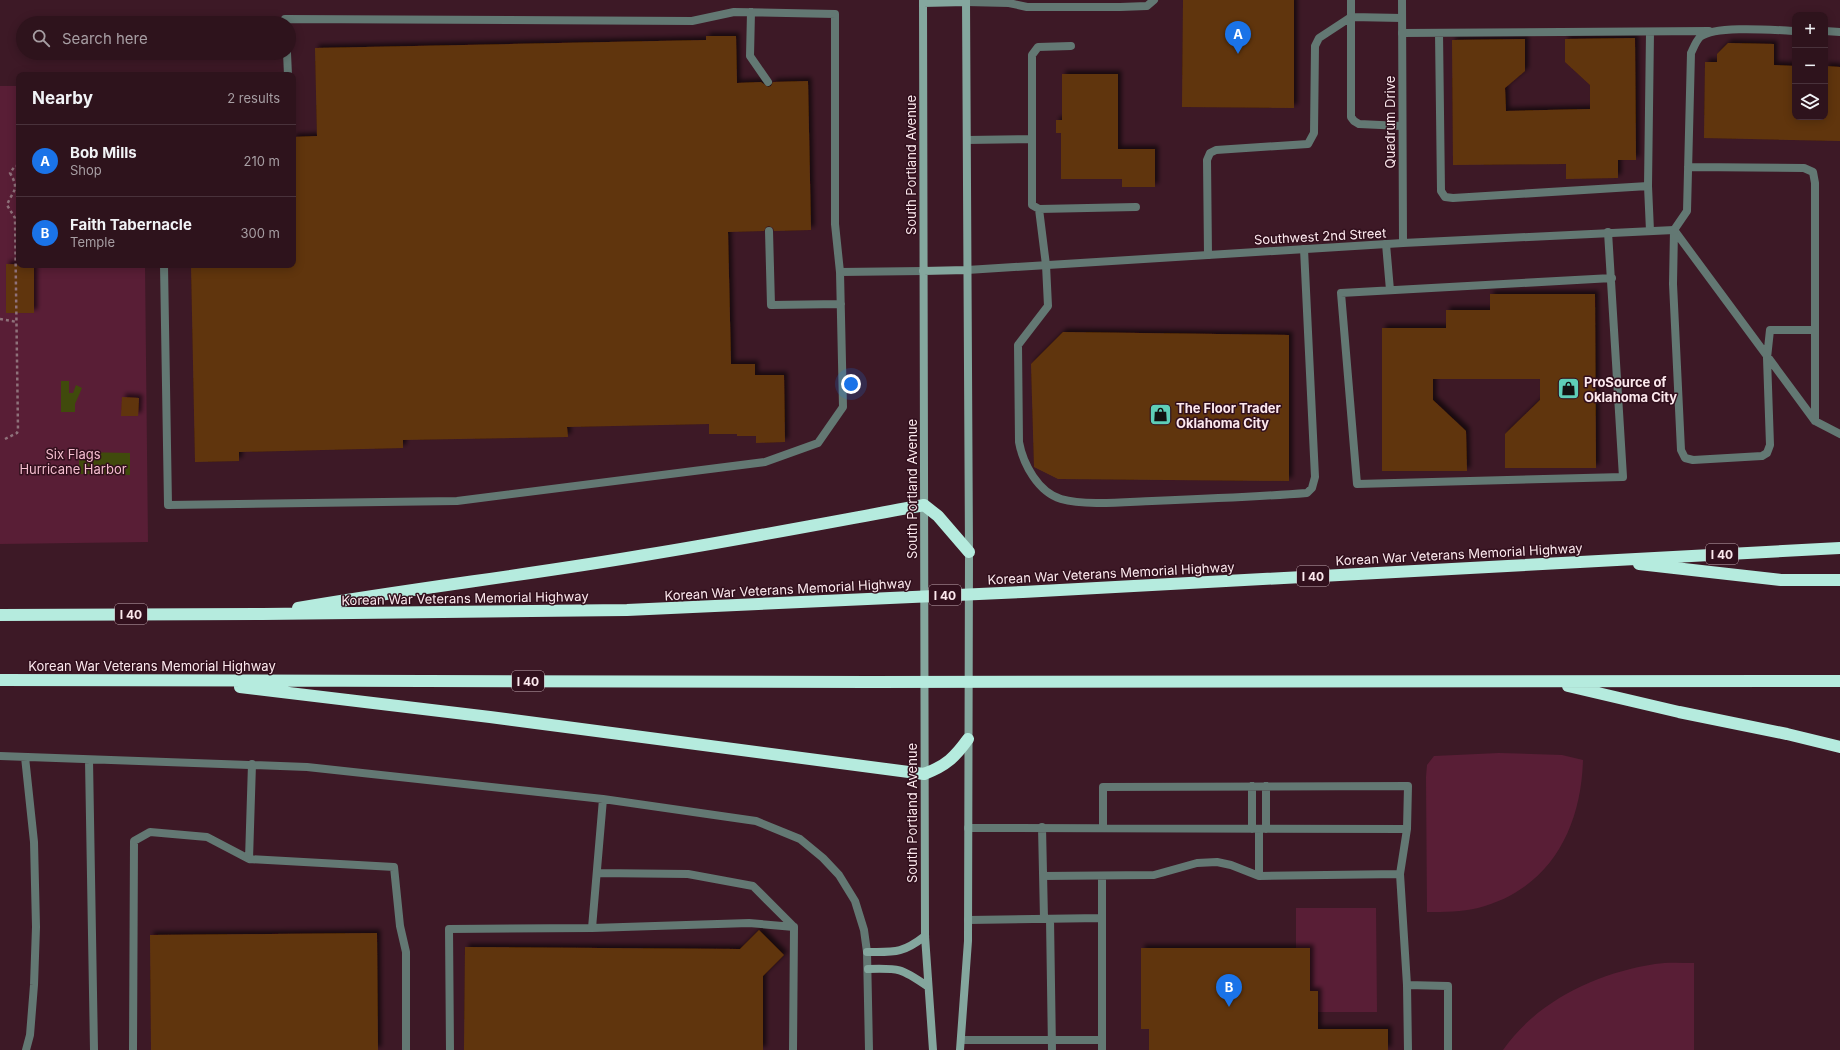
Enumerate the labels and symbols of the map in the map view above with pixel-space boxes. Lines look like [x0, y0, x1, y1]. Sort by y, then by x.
pin: A [1225, 21, 1251, 54]
street label: Quadrum Drive [1382, 76, 1398, 168]
street label: South Portland Avenue [903, 95, 919, 235]
street label: Southwest 2nd Street [1253, 225, 1387, 247]
your location [841, 374, 861, 394]
place label: ProSource of Oklahoma City [1584, 374, 1677, 405]
shop icon: ProSource of Oklahoma City [1555, 376, 1581, 402]
place label: The Floor Trader Oklahoma City [1176, 400, 1282, 431]
shop icon: The Floor Trader Oklahoma City [1148, 402, 1174, 428]
street label: South Portland Avenue [904, 419, 920, 559]
park label: Six Flags Hurricane Harbor [19, 446, 127, 477]
street label: Korean War Veterans Memorial Highway [1335, 540, 1583, 568]
road number: I 40 [1706, 544, 1738, 564]
street label: Korean War Veterans Memorial Highway [987, 559, 1235, 587]
road number: I 40 [1297, 566, 1329, 586]
street label: Korean War Veterans Memorial Highway [664, 575, 912, 603]
road number: I 40 [929, 585, 961, 605]
street label: Korean War Veterans Memorial Highway [341, 588, 589, 608]
road number: I 40 [115, 604, 147, 624]
street label: Korean War Veterans Memorial Highway [28, 658, 276, 674]
road number: I 40 [512, 671, 544, 691]
street label: South Portland Avenue [904, 743, 920, 883]
pin: B [1216, 974, 1242, 1007]

